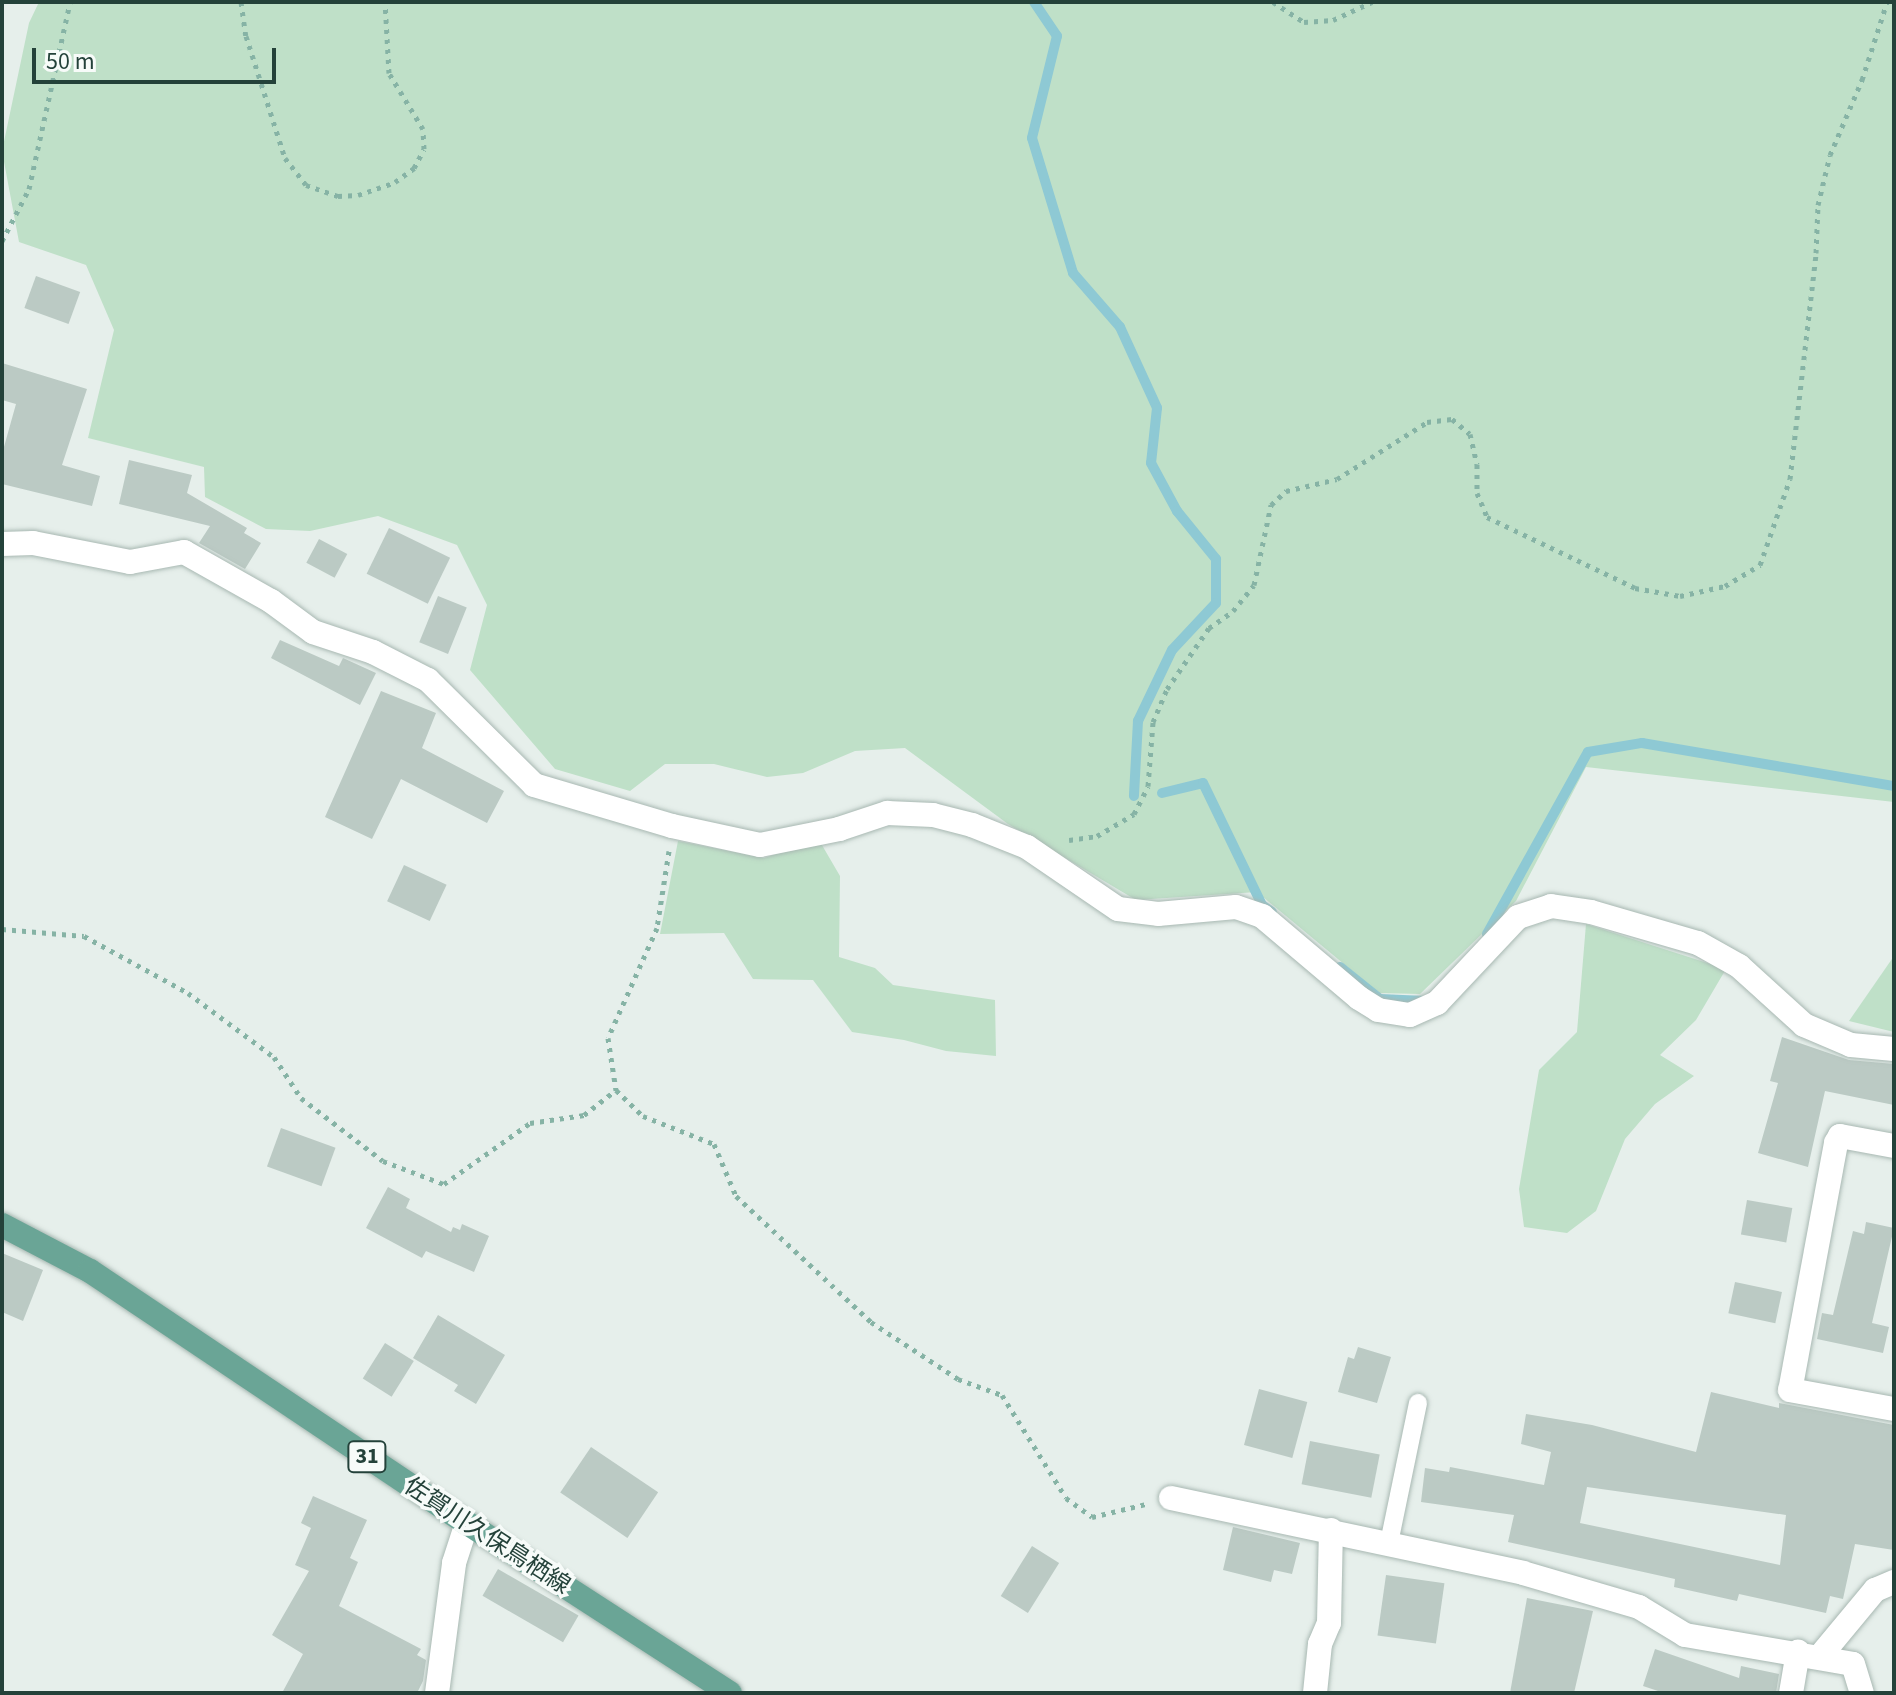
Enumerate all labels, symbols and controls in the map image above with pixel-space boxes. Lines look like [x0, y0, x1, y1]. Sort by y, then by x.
scale bar [36, 32, 280, 82]
text: 50 m [46, 44, 95, 79]
road number: 31 [347, 1439, 387, 1475]
street label: 佐賀川久保鳥栖線 [399, 1472, 575, 1600]

